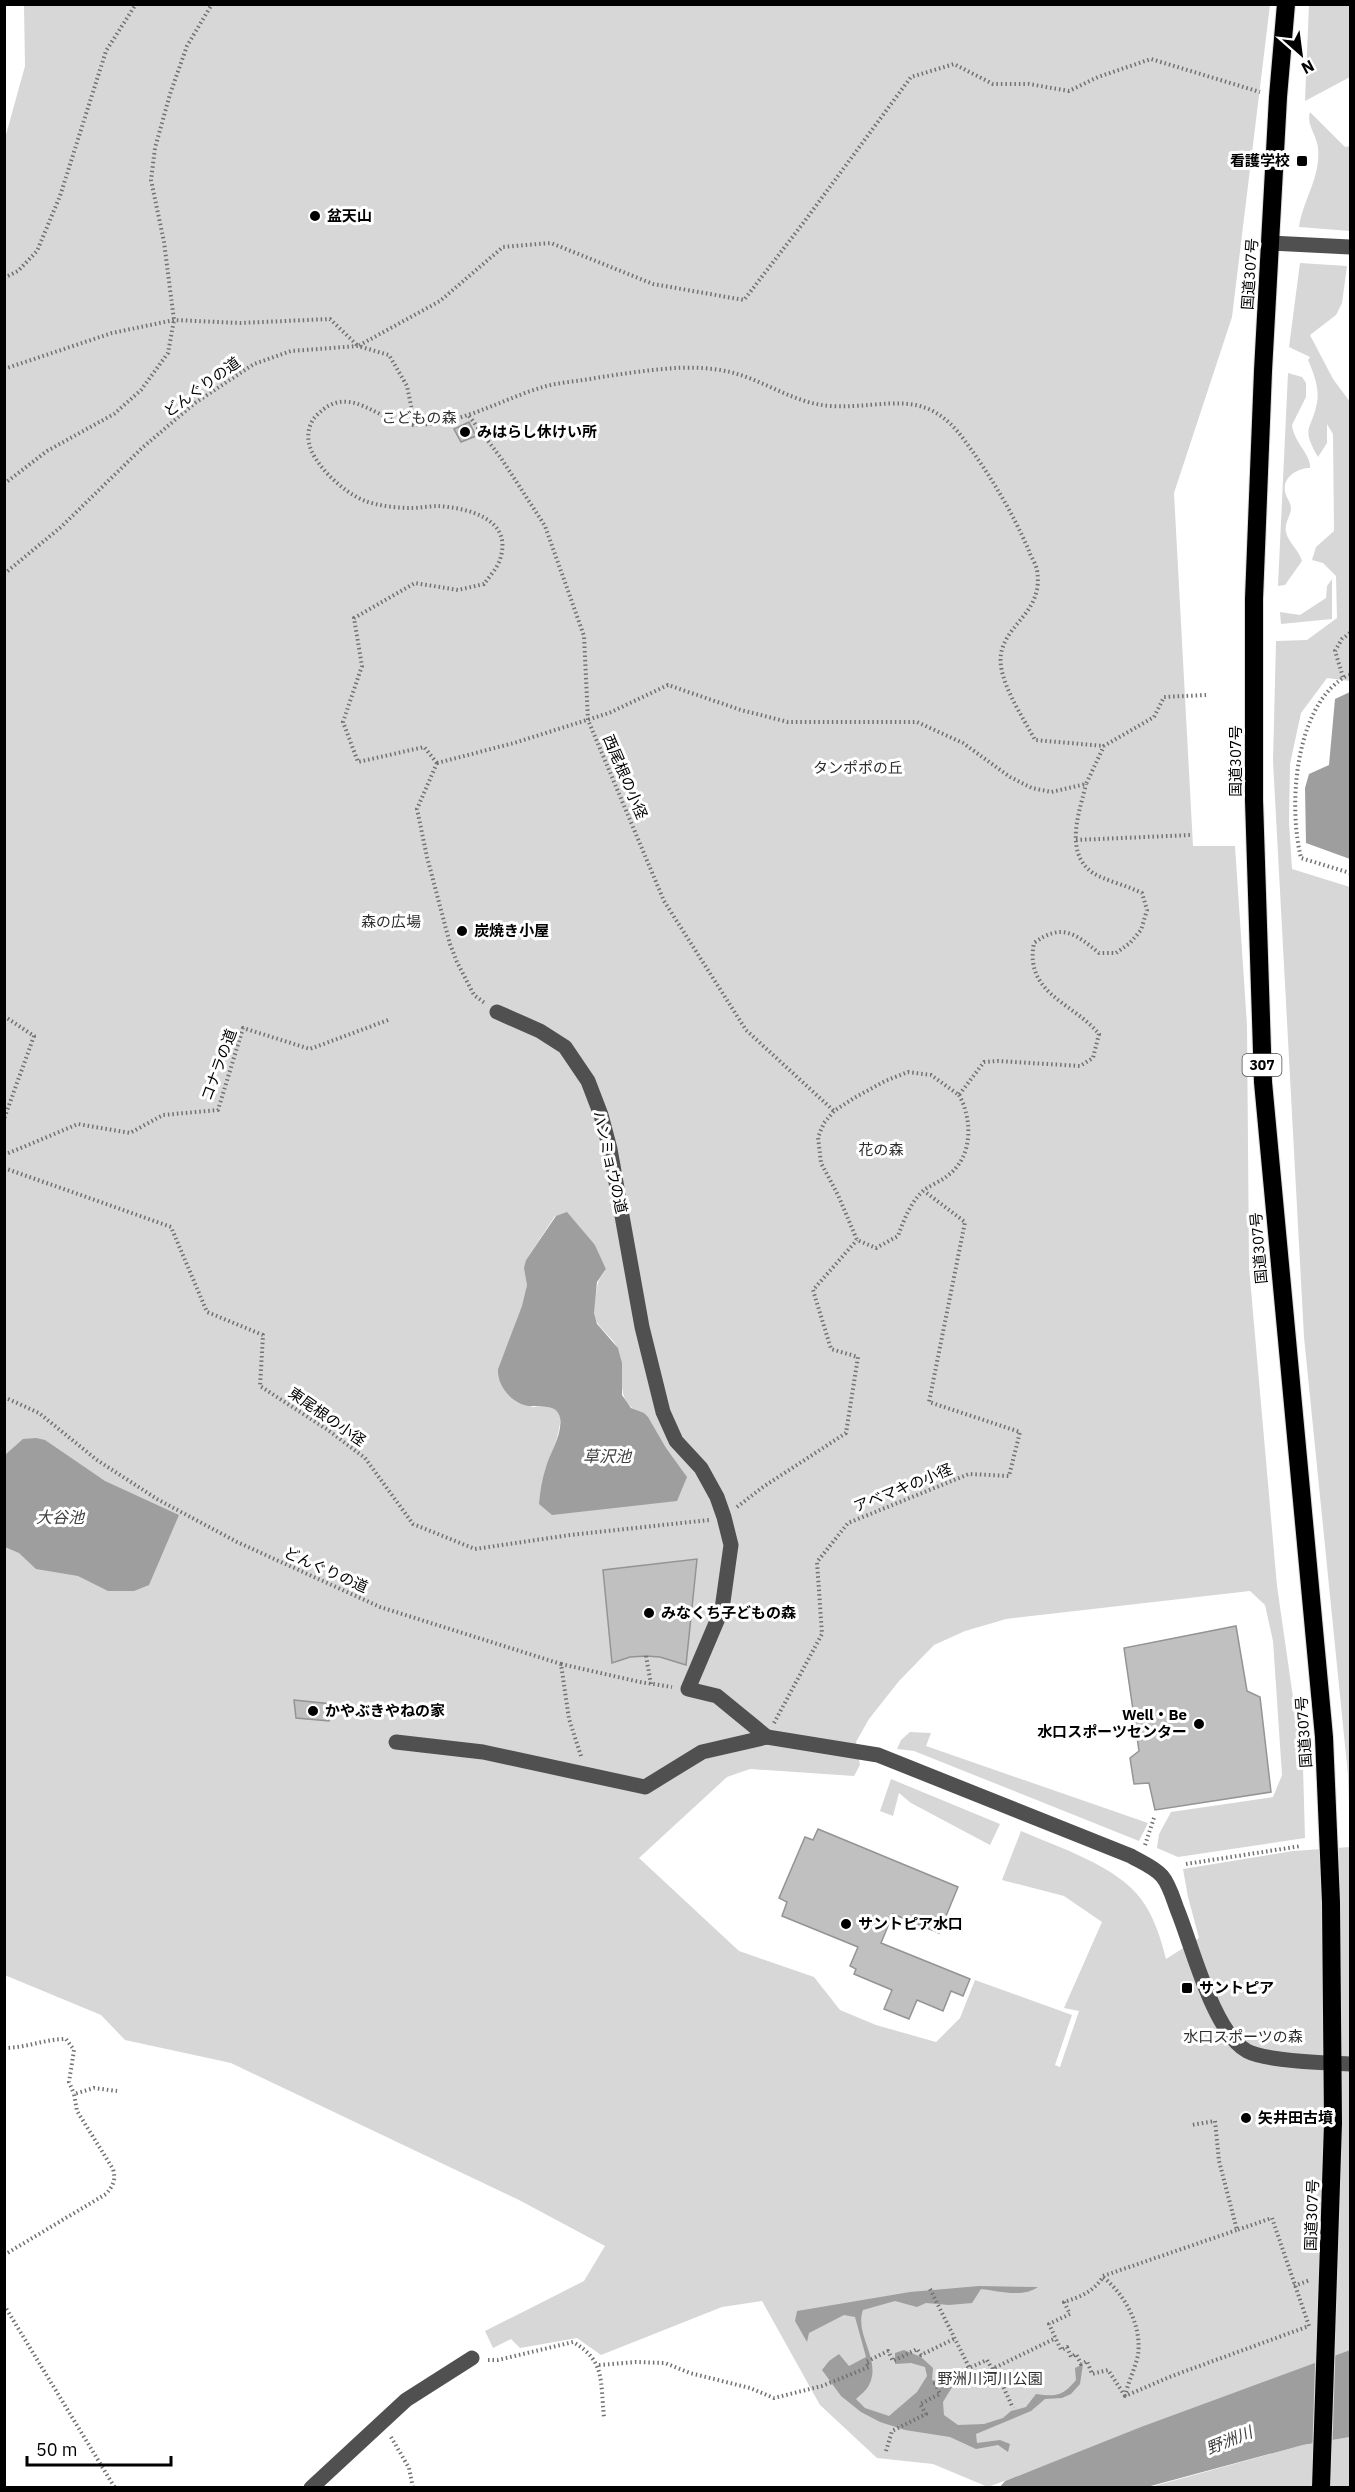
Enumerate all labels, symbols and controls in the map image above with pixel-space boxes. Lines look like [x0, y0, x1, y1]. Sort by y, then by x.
north arrow [1271, 24, 1331, 84]
text: N [1298, 56, 1318, 79]
place label: 看護学校 [1230, 151, 1290, 170]
marker: 看護学校 [1295, 154, 1309, 168]
place label: 盆天山 [327, 206, 372, 225]
marker: 盆天山 [308, 209, 322, 223]
street label: 国道307号 [1238, 237, 1261, 311]
street label: どんぐりの道 [160, 352, 244, 421]
park label: こどもの森 [381, 408, 457, 427]
place label: みはらし休けい所 [477, 422, 597, 441]
marker: みはらし休けい所 [458, 425, 472, 439]
street label: 国道307号 [1226, 725, 1245, 797]
street label: 西尾根の小径 [599, 732, 652, 822]
park label: タンポポの丘 [813, 758, 903, 777]
park label: 森の広場 [361, 912, 421, 931]
place label: 炭焼き小屋 [474, 921, 549, 940]
marker: 炭焼き小屋 [455, 924, 469, 938]
street label: コナラの道 [197, 1026, 240, 1103]
road number: 307 [1242, 1054, 1282, 1076]
street label: ハンミョウの道 [589, 1109, 632, 1215]
park label: 花の森 [858, 1140, 904, 1159]
street label: 国道307号 [1246, 1211, 1271, 1285]
street label: 東尾根の小径 [285, 1383, 370, 1450]
water label: 草沢池 [583, 1446, 633, 1466]
street label: アベマキの小径 [851, 1459, 955, 1516]
water label: 大谷池 [36, 1507, 86, 1527]
street label: どんぐりの道 [281, 1543, 371, 1597]
place label: みなくち子どもの森 [661, 1603, 796, 1622]
marker: みなくち子どもの森 [642, 1606, 656, 1620]
street label: 国道307号 [1292, 1695, 1315, 1769]
place label: かやぶきやねの家 [325, 1701, 445, 1720]
marker: かやぶきやねの家 [306, 1704, 320, 1718]
place label: Well・Be 水口スポーツセンター [1037, 1705, 1187, 1741]
marker: Well・Be 水口スポーツセンター [1192, 1717, 1206, 1731]
place label: サントピア水口 [858, 1914, 963, 1933]
marker: サントピア水口 [839, 1917, 853, 1931]
place label: サントピア [1199, 1978, 1274, 1997]
marker: サントピア [1180, 1981, 1194, 1995]
park label: 水口スポーツの森 [1183, 2027, 1303, 2046]
place label: 矢井田古墳 [1258, 2108, 1333, 2127]
marker: 矢井田古墳 [1239, 2111, 1253, 2125]
street label: 国道307号 [1301, 2179, 1322, 2251]
park label: 野洲川河川公園 [937, 2369, 1043, 2388]
water label: 野洲川 [1203, 2421, 1257, 2458]
scale bar [27, 2429, 171, 2467]
text: 50 m [36, 2438, 78, 2461]

